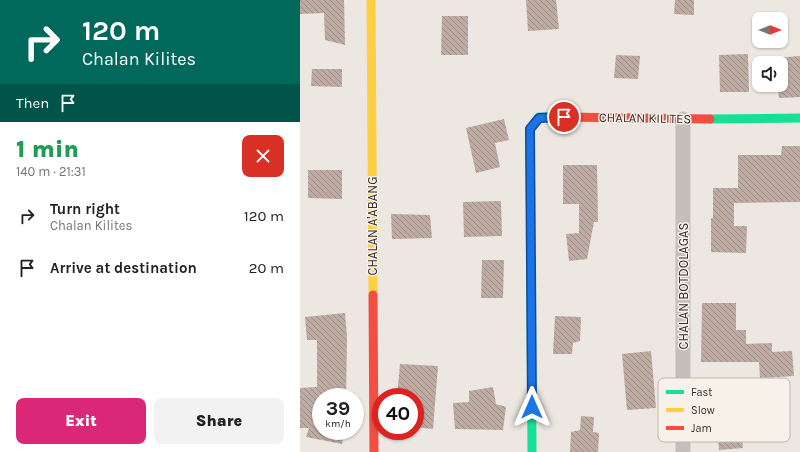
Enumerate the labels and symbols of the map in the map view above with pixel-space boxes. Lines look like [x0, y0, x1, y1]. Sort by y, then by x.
north arrow [752, 12, 788, 48]
pin [547, 100, 581, 134]
street label: CHALAN KILITES [599, 110, 691, 126]
street label: CHALAN A'ABANG [365, 176, 380, 276]
street label: CHALAN BOTDOLAGAS [676, 223, 691, 349]
legend [658, 378, 790, 442]
position arrow [511, 386, 553, 428]
text: Fast [691, 386, 712, 399]
speed limit sign: 40 [372, 388, 424, 440]
text: Slow [691, 404, 715, 417]
text: Jam [691, 422, 712, 435]

